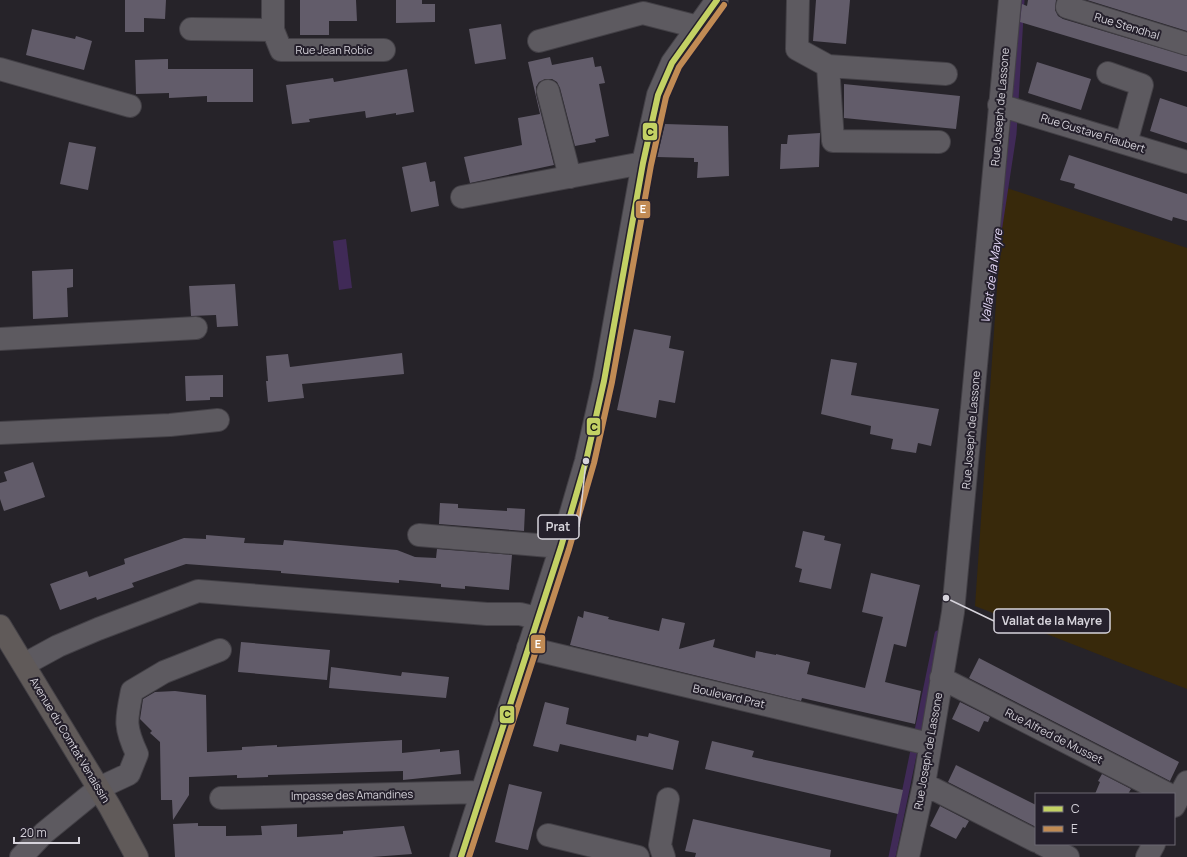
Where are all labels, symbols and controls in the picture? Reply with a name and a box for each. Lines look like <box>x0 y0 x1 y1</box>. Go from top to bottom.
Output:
street label: Rue Stendhal <box>1093 8 1162 43</box>
street label: Rue Jean Robic <box>296 42 372 57</box>
street label: Rue Joseph de Lassone <box>987 47 1012 167</box>
street label: Rue Gustave Flaubert <box>1039 109 1147 156</box>
line badge: C <box>642 122 658 141</box>
text: C <box>646 124 654 139</box>
line badge: E <box>635 200 651 219</box>
text: E <box>640 201 646 216</box>
water label: Vallat de la Mayre <box>976 227 1007 324</box>
street label: Rue Joseph de Lassone <box>958 370 983 490</box>
line badge: C <box>586 417 601 436</box>
text: C <box>590 419 598 434</box>
callout: Prat <box>538 515 579 539</box>
text: Prat <box>546 518 570 535</box>
callout: Vallat de la Mayre <box>994 609 1110 633</box>
text: Vallat de la Mayre <box>1002 612 1102 629</box>
line badge: E <box>530 634 546 654</box>
text: E <box>535 636 541 651</box>
street label: Avenue du Comtat Venaissin <box>27 674 114 805</box>
street label: Boulevard Prat <box>692 680 767 711</box>
street label: Rue Joseph de Lassone <box>910 691 945 811</box>
street label: Rue Alfred de Musset <box>1003 704 1106 767</box>
line badge: C <box>499 705 515 724</box>
text: C <box>503 706 511 721</box>
street label: Impasse des Amandines <box>291 786 413 803</box>
legend <box>1035 793 1175 845</box>
text: C <box>1071 800 1080 817</box>
scale bar <box>14 819 79 845</box>
text: E <box>1071 820 1078 837</box>
text: 20 m <box>20 824 47 841</box>

